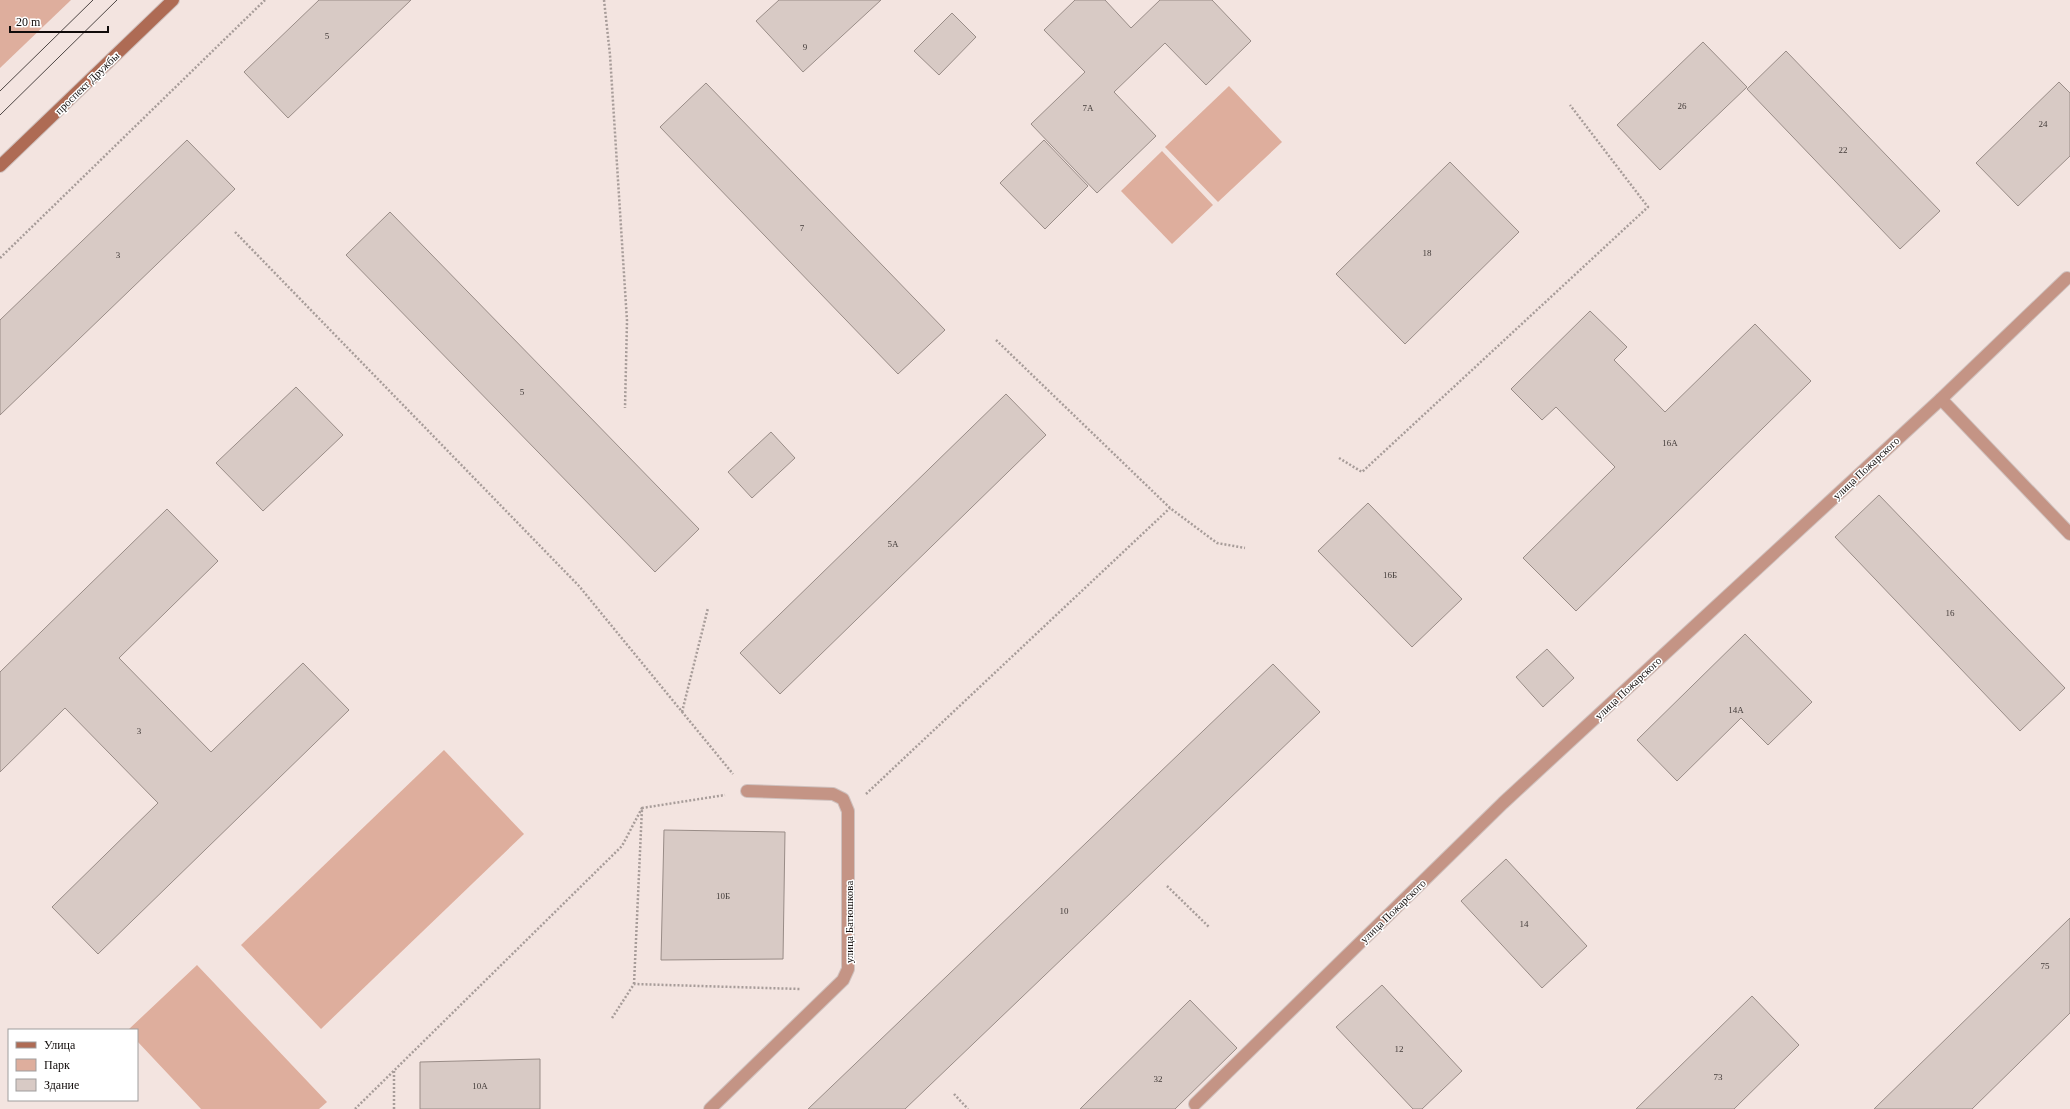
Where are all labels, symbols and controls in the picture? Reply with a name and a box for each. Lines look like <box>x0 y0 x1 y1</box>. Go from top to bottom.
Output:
scale bar <box>10 8 108 34</box>
text: 20 m <box>16 15 41 29</box>
house number: 5 <box>325 31 330 41</box>
house number: 9 <box>803 42 808 52</box>
street label: проспект Дружбы <box>53 49 122 117</box>
house number: 26 <box>1678 101 1687 111</box>
house number: 7А <box>1083 103 1094 113</box>
house number: 24 <box>2039 119 2048 129</box>
house number: 22 <box>1839 145 1848 155</box>
house number: 7 <box>800 223 805 233</box>
house number: 18 <box>1423 248 1432 258</box>
house number: 3 <box>116 250 121 260</box>
house number: 5 <box>520 387 525 397</box>
street label: улица Пожарского <box>1830 434 1902 502</box>
house number: 16А <box>1662 438 1678 448</box>
house number: 5А <box>888 539 899 549</box>
house number: 16Б <box>1383 570 1397 580</box>
house number: 16 <box>1946 608 1955 618</box>
street label: улица Пожарского <box>1592 654 1664 722</box>
house number: 14А <box>1728 705 1744 715</box>
house number: 3 <box>137 726 142 736</box>
street label: улица Пожарского <box>1358 876 1428 945</box>
street label: улица Батюшкова <box>843 881 855 963</box>
house number: 10Б <box>716 891 730 901</box>
house number: 10 <box>1060 906 1069 916</box>
house number: 14 <box>1520 919 1529 929</box>
house number: 75 <box>2041 961 2050 971</box>
legend <box>8 1029 138 1101</box>
text: Улица <box>44 1038 76 1052</box>
house number: 12 <box>1395 1044 1404 1054</box>
text: Парк <box>44 1058 70 1072</box>
house number: 73 <box>1714 1072 1723 1082</box>
house number: 32 <box>1154 1074 1163 1084</box>
text: Здание <box>44 1078 79 1092</box>
house number: 10А <box>472 1081 488 1091</box>

